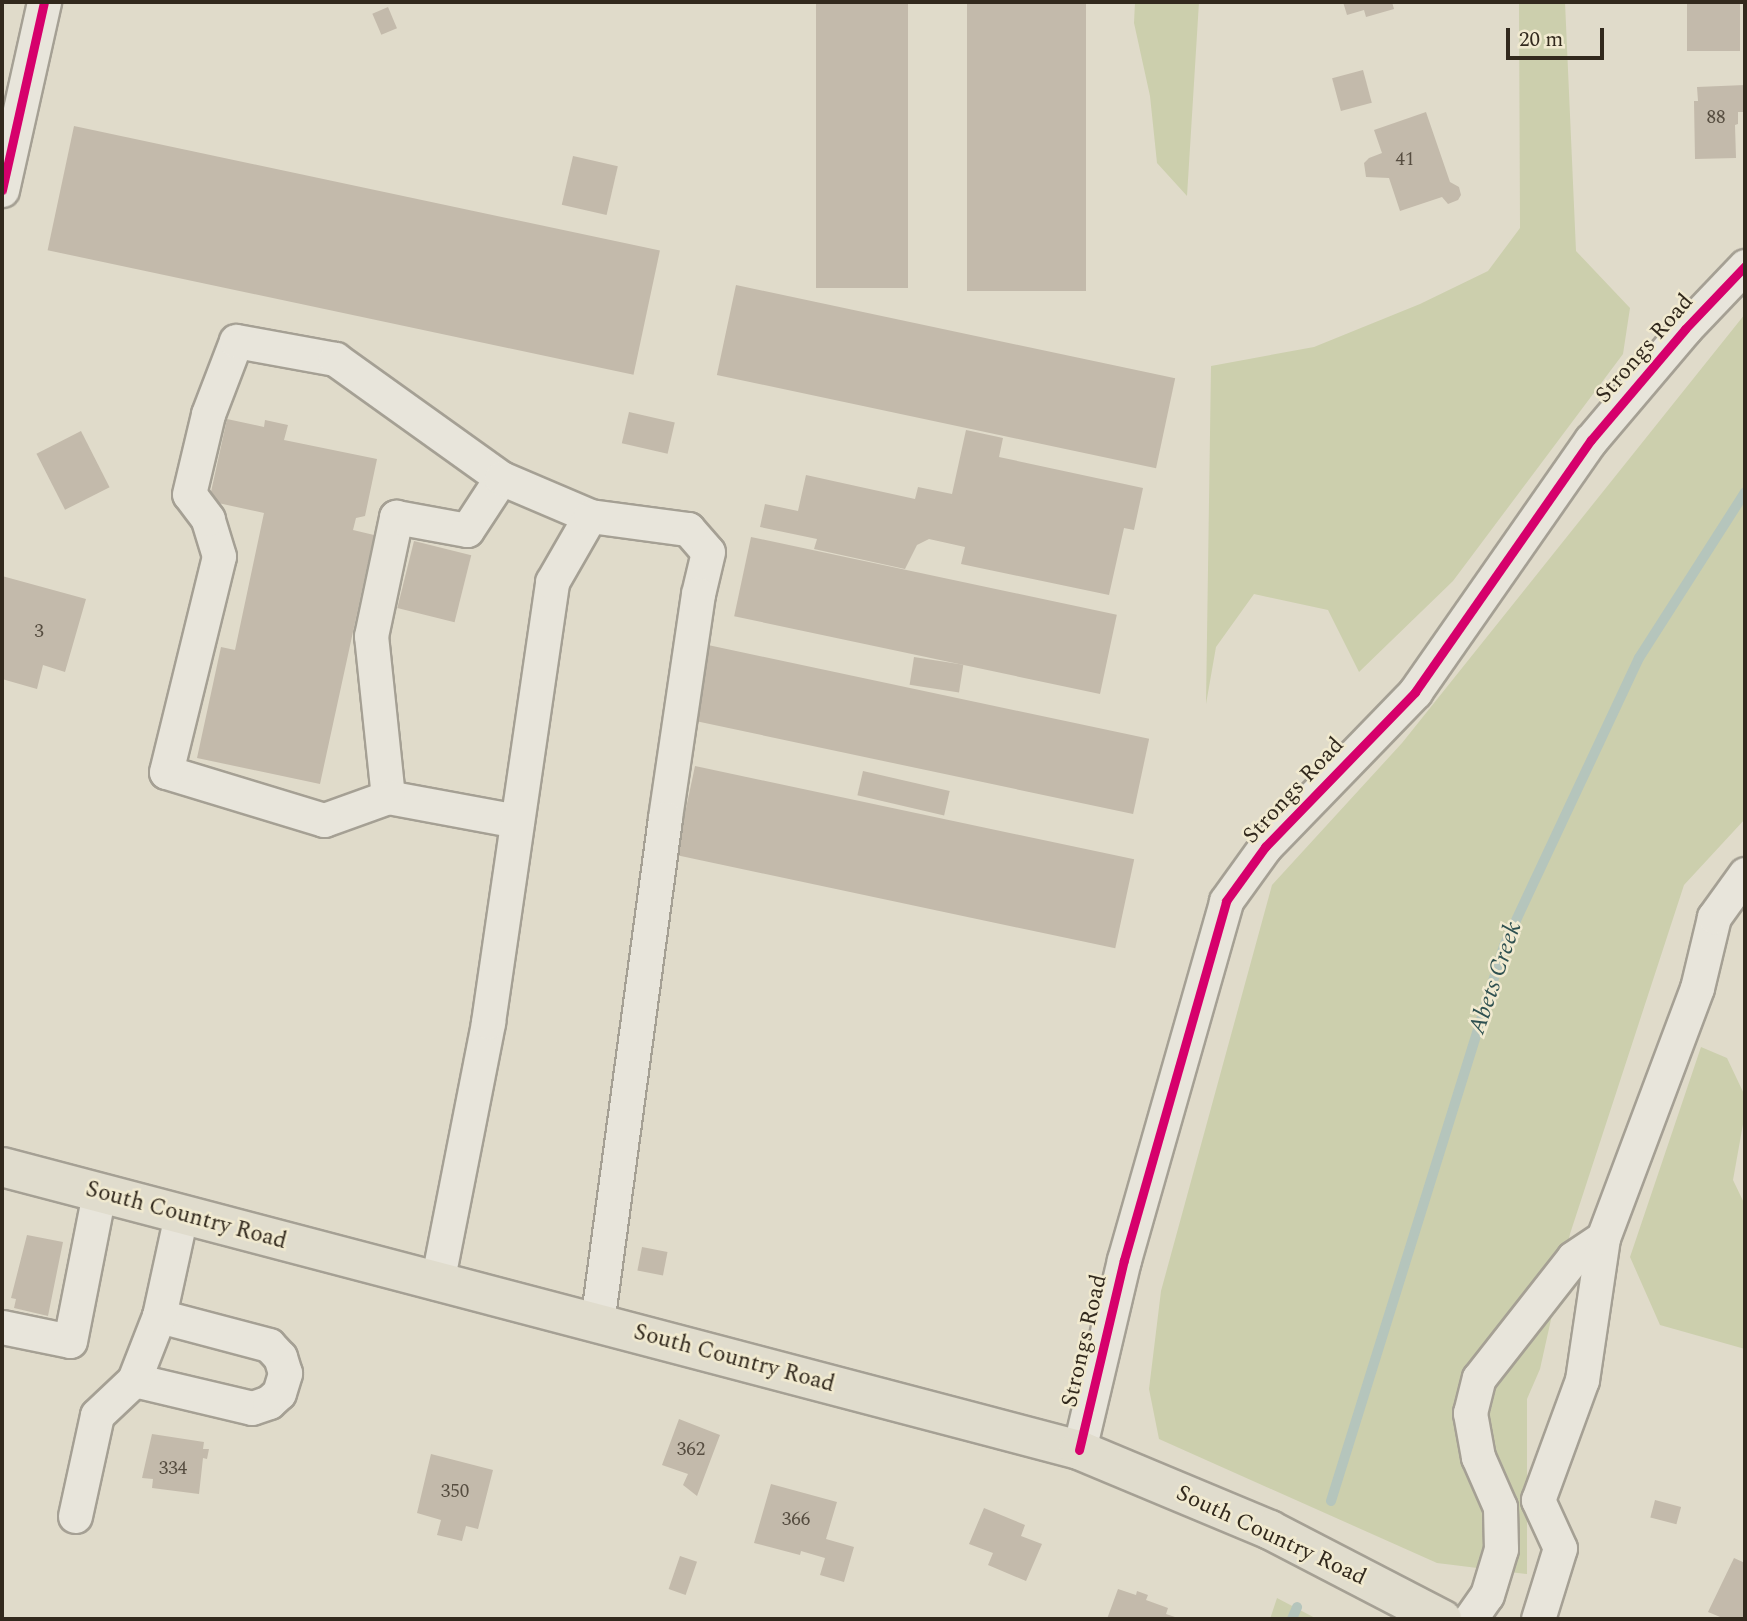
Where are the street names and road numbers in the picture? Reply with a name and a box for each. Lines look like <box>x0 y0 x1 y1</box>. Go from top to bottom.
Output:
street label: Strongs Road <box>1590 289 1700 409</box>
street label: Strongs Road <box>1238 732 1350 850</box>
street label: South Country Road <box>83 1176 289 1256</box>
street label: Strongs Road <box>1056 1272 1114 1410</box>
street label: South Country Road <box>631 1319 837 1399</box>
street label: South Country Road <box>1171 1480 1371 1592</box>

